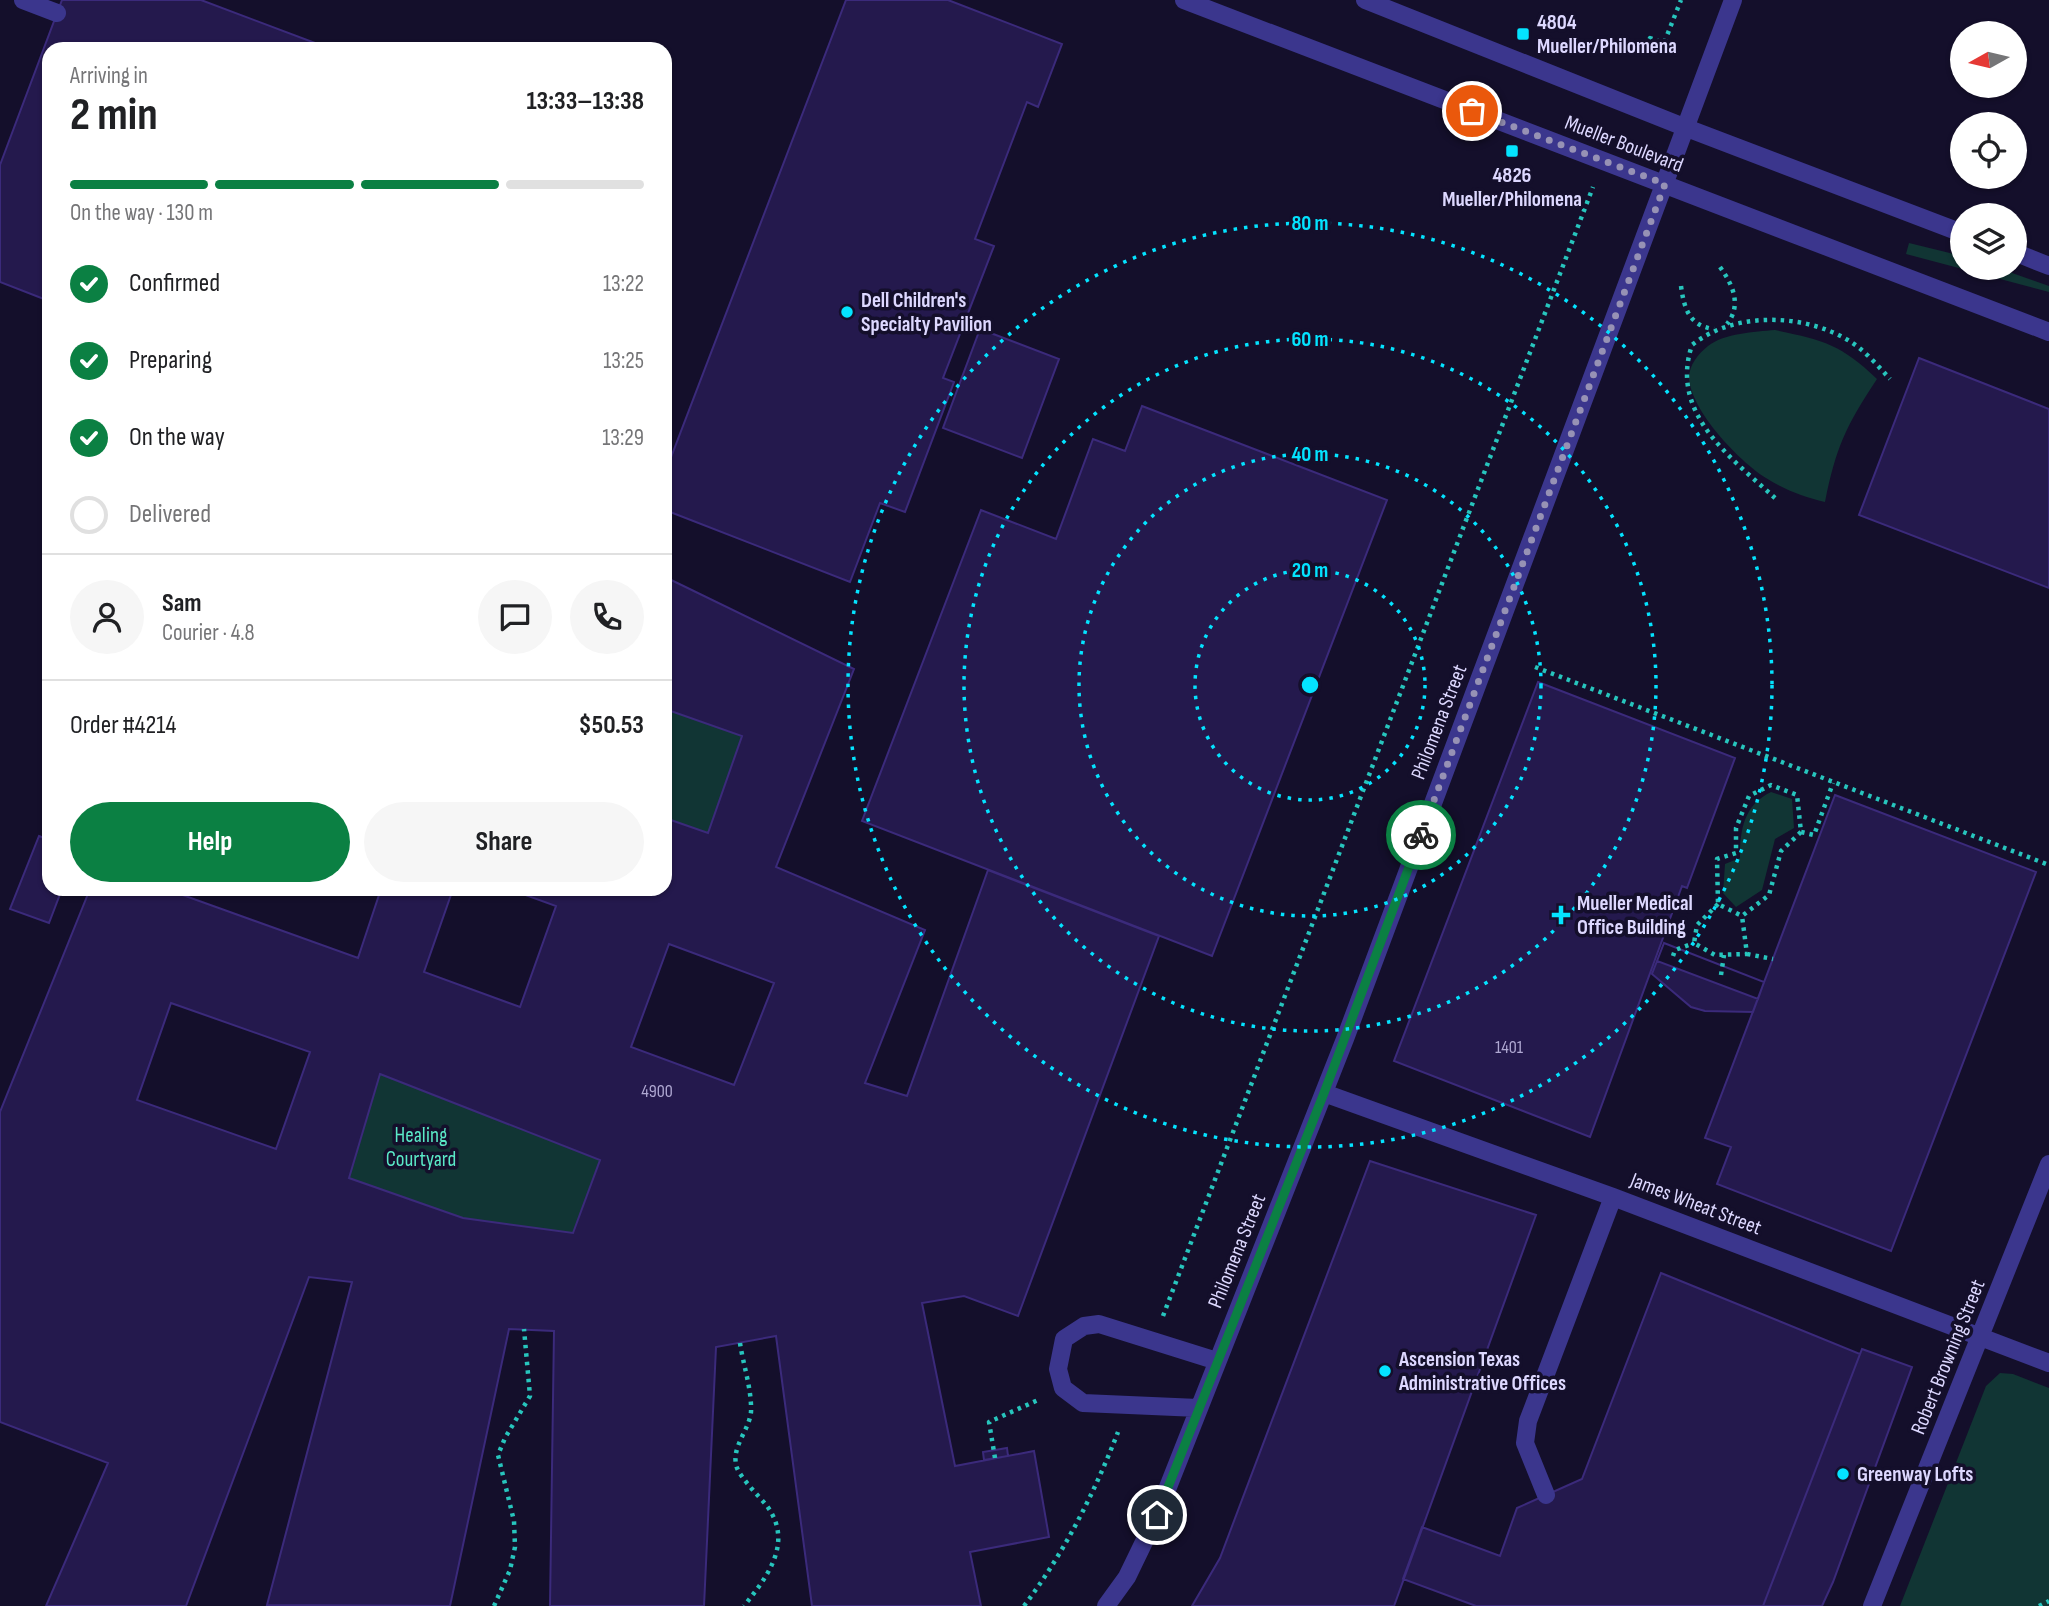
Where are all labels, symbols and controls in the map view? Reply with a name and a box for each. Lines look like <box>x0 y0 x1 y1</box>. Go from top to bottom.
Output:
place label: 4804 Mueller/Philomena <box>1537 10 1677 59</box>
north arrow <box>1950 21 2026 98</box>
map controls <box>1950 21 2027 280</box>
marker: 4804 Mueller/Philomena <box>1515 26 1531 42</box>
text: Arriving in <box>70 62 148 90</box>
pin <box>1442 81 1502 141</box>
text: 13:33–13:38 <box>526 86 644 117</box>
text: 2 min <box>70 88 158 143</box>
icon: bag <box>1453 92 1491 130</box>
street label: Mueller Boulevard <box>1561 110 1687 178</box>
button: locate <box>1950 112 2027 189</box>
marker: 4826 Mueller/Philomena <box>1504 143 1520 159</box>
place label: 4826 Mueller/Philomena <box>1442 163 1582 212</box>
text: On the way · 130 m <box>70 199 213 227</box>
button: layers <box>1950 203 2027 280</box>
text: 80 m <box>1291 211 1329 236</box>
icon: check <box>70 265 108 303</box>
text: Confirmed <box>129 268 220 299</box>
text: 13:22 <box>603 270 644 298</box>
place label: Dell Children's Specialty Pavilion <box>861 288 992 337</box>
marker: Dell Children's Specialty Pavilion <box>839 304 855 320</box>
text: 60 m <box>1291 327 1329 352</box>
icon: check <box>70 342 108 380</box>
text: Preparing <box>129 345 212 376</box>
text: 13:25 <box>603 347 644 375</box>
icon: check <box>70 419 108 457</box>
text: On the way <box>129 422 225 453</box>
text: 13:29 <box>602 424 644 452</box>
text: 40 m <box>1292 442 1328 467</box>
text: Delivered <box>129 499 211 530</box>
text: 20 m <box>1292 558 1328 583</box>
button: person <box>70 580 144 654</box>
button: chat <box>478 580 552 654</box>
button: phone <box>570 580 644 654</box>
text: Sam <box>162 588 202 619</box>
text: Courier · 4.8 <box>162 619 255 647</box>
street label: Philomena Street <box>1406 661 1472 783</box>
centre of rings <box>1298 673 1322 697</box>
text: Order #4214 <box>70 710 176 741</box>
text: $50.53 <box>579 710 644 741</box>
courier <box>1386 800 1456 870</box>
button: Help <box>70 802 350 882</box>
button: Share <box>364 802 644 882</box>
icon: bike <box>1402 816 1440 854</box>
place label: Mueller Medical Office Building <box>1577 891 1693 940</box>
marker: Mueller Medical Office Building <box>1551 905 1571 925</box>
house number: 1401 <box>1495 1037 1524 1058</box>
house number: 4900 <box>641 1081 673 1102</box>
park label: Healing Courtyard <box>386 1123 456 1172</box>
street label: James Wheat Street <box>1626 1167 1765 1240</box>
street label: Philomena Street <box>1203 1190 1271 1312</box>
street label: Robert Browning Street <box>1906 1276 1990 1438</box>
place label: Ascension Texas Administrative Offices <box>1398 1347 1566 1396</box>
marker: Ascension Texas Administrative Offices <box>1377 1363 1393 1379</box>
place label: Greenway Lofts <box>1857 1462 1973 1487</box>
marker: Greenway Lofts <box>1835 1466 1851 1482</box>
pin <box>1127 1485 1187 1545</box>
icon: home <box>1138 1496 1176 1534</box>

